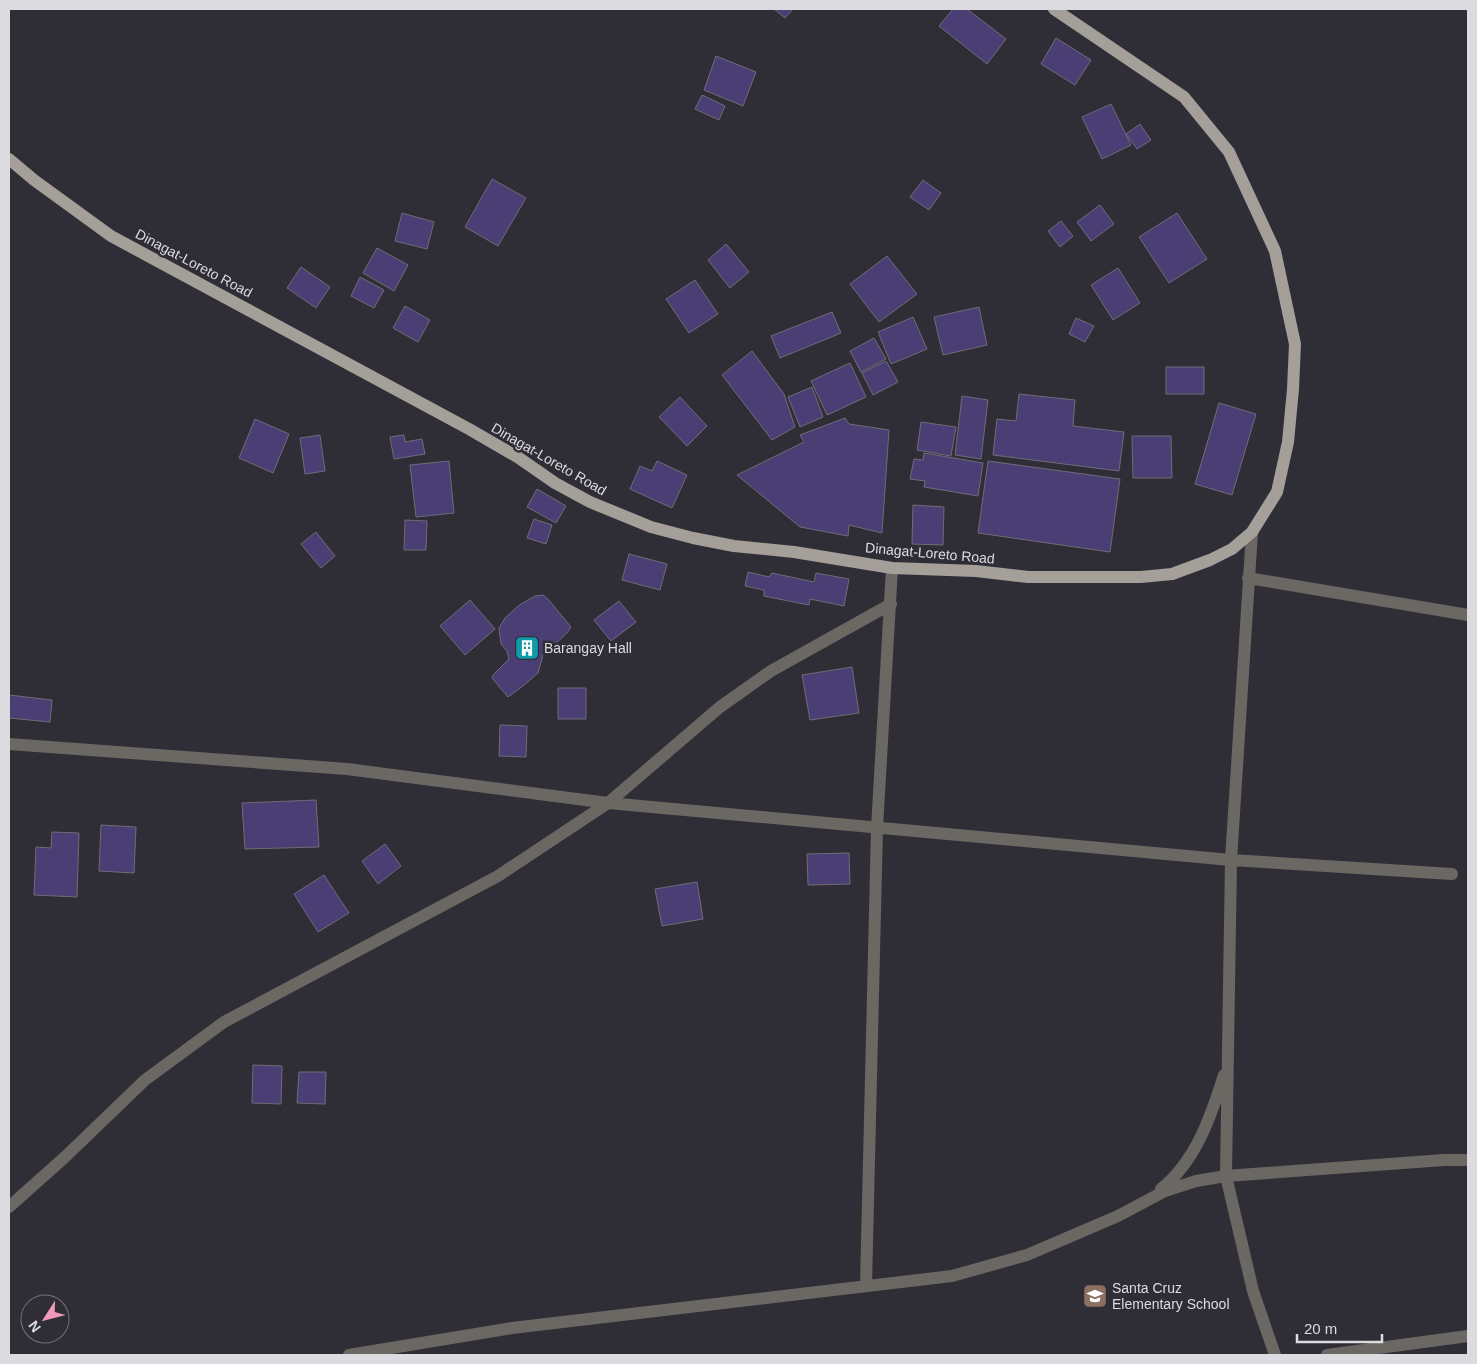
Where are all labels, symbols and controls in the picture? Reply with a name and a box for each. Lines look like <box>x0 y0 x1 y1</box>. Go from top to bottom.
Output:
street label: Dinagat-Loreto Road <box>133 225 255 301</box>
street label: Dinagat-Loreto Road <box>489 420 609 498</box>
street label: Dinagat-Loreto Road <box>865 539 995 567</box>
building icon: Barangay Hall <box>514 635 540 661</box>
place label: Barangay Hall <box>544 640 632 656</box>
place label: Santa Cruz Elementary School <box>1112 1280 1230 1312</box>
school or university icon: Santa Cruz Elementary School <box>1082 1283 1108 1309</box>
north arrow <box>20 1294 70 1344</box>
scale bar <box>1297 1312 1382 1344</box>
text: N <box>25 1318 44 1335</box>
text: 20 m <box>1304 1320 1337 1337</box>

